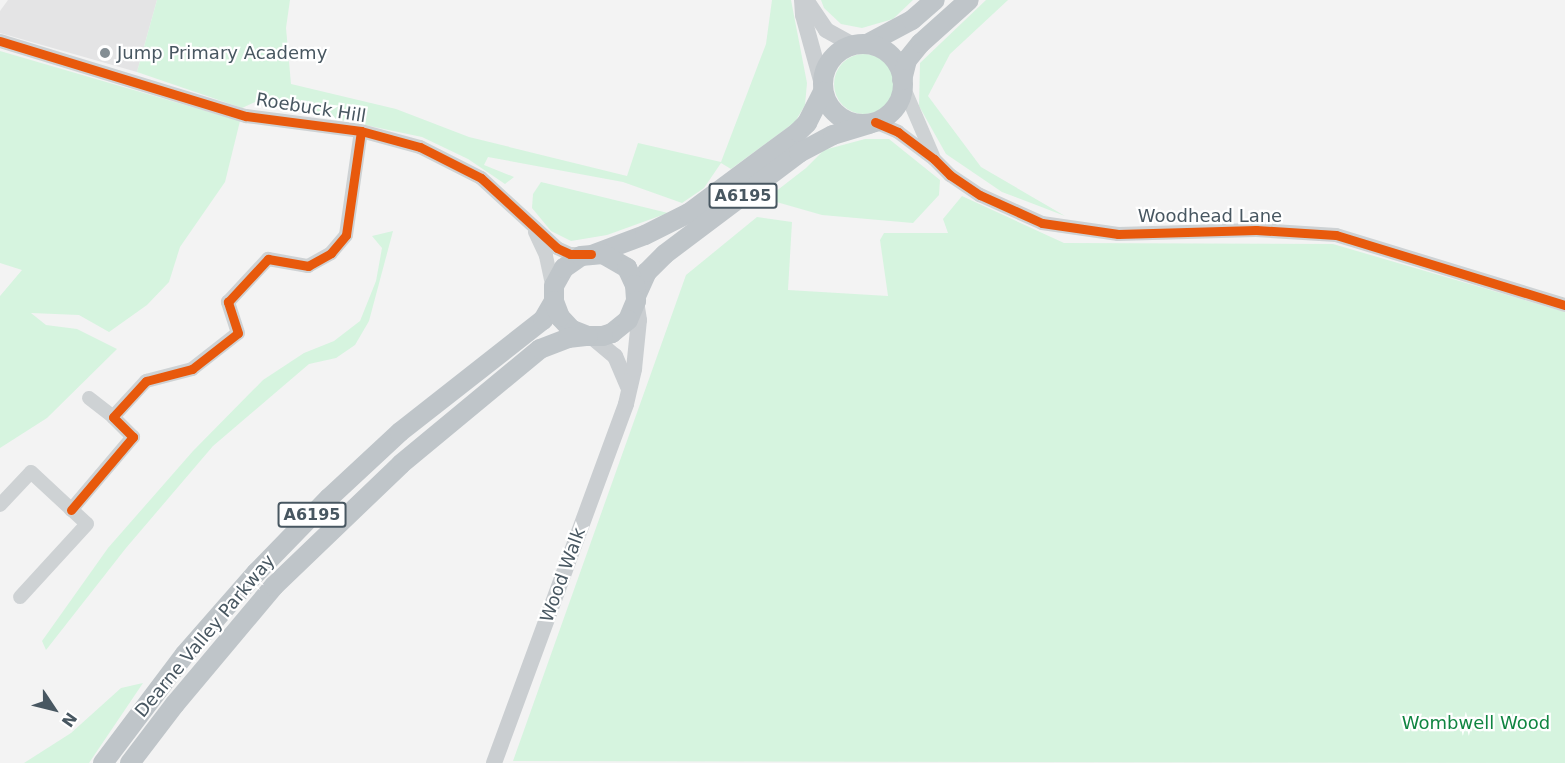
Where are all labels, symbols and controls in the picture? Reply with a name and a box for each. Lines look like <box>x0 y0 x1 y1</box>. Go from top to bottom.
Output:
place label: Jump Primary Academy <box>117 42 327 64</box>
marker: Jump Primary Academy <box>98 46 112 60</box>
street label: Roebuck Hill <box>254 89 368 127</box>
road number: A6195 <box>708 183 777 209</box>
street label: Woodhead Lane <box>1138 205 1282 227</box>
road number: A6195 <box>278 502 346 528</box>
street label: Wood Walk <box>536 525 590 625</box>
street label: Dearne Valley Parkway <box>131 550 279 722</box>
north arrow <box>24 679 84 739</box>
text: N <box>58 709 81 731</box>
park label: Wombwell Wood <box>1402 712 1550 734</box>

